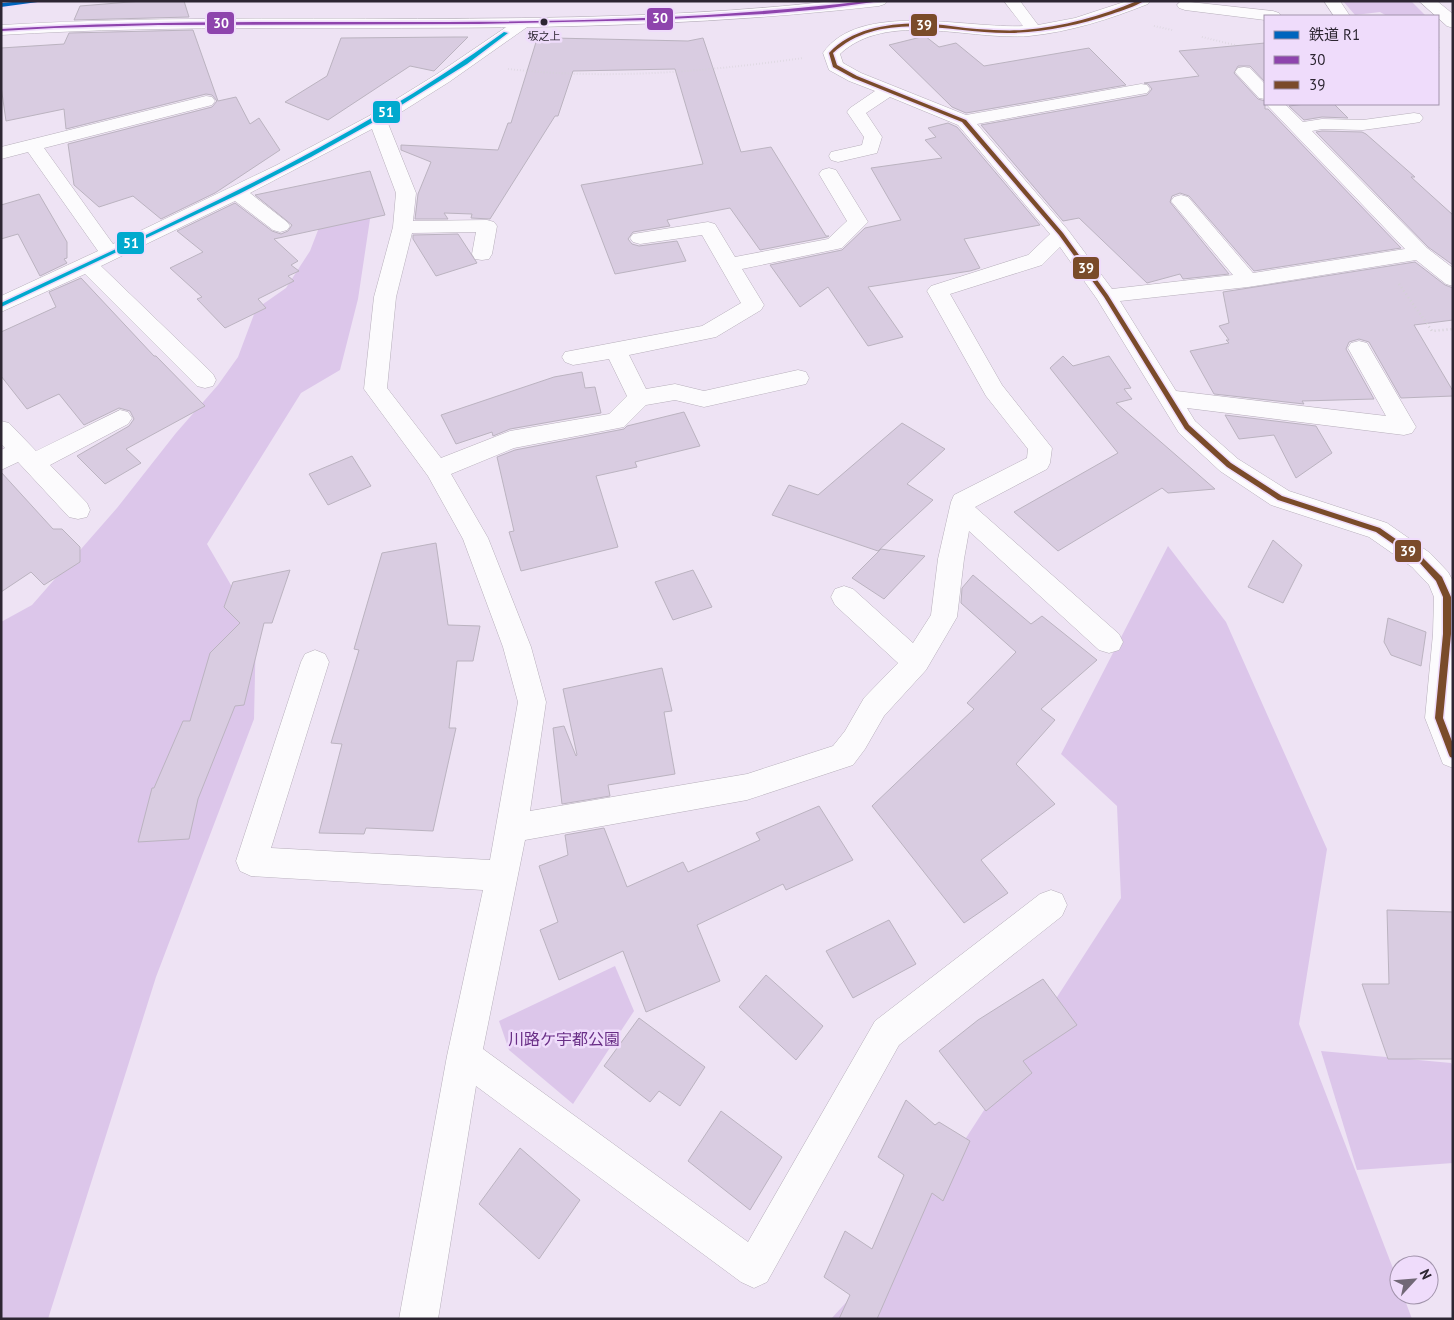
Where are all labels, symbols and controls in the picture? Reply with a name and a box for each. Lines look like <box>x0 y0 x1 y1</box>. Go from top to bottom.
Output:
line badge: 30 <box>646 7 674 31</box>
text: 30 <box>652 9 668 27</box>
line badge: 30 <box>206 11 235 35</box>
line badge: 39 <box>910 13 938 37</box>
text: 30 <box>213 14 229 32</box>
legend <box>1264 15 1439 105</box>
text: 39 <box>916 16 932 34</box>
marker: 坂之上 <box>539 17 549 27</box>
text: 鉄道 R1 <box>1309 25 1360 44</box>
place label: 坂之上 <box>528 29 561 43</box>
text: 30 <box>1309 50 1325 69</box>
text: 39 <box>1309 75 1325 94</box>
line badge: 51 <box>372 100 401 124</box>
text: 51 <box>378 103 394 121</box>
line badge: 51 <box>116 231 145 255</box>
text: 51 <box>123 234 139 252</box>
line badge: 39 <box>1072 256 1100 280</box>
text: 39 <box>1078 259 1094 277</box>
line badge: 39 <box>1394 539 1422 563</box>
text: 39 <box>1400 542 1416 560</box>
park label: 川路ケ宇都公園 <box>508 1029 620 1049</box>
north arrow <box>1389 1255 1439 1305</box>
text: N <box>1416 1266 1436 1282</box>

